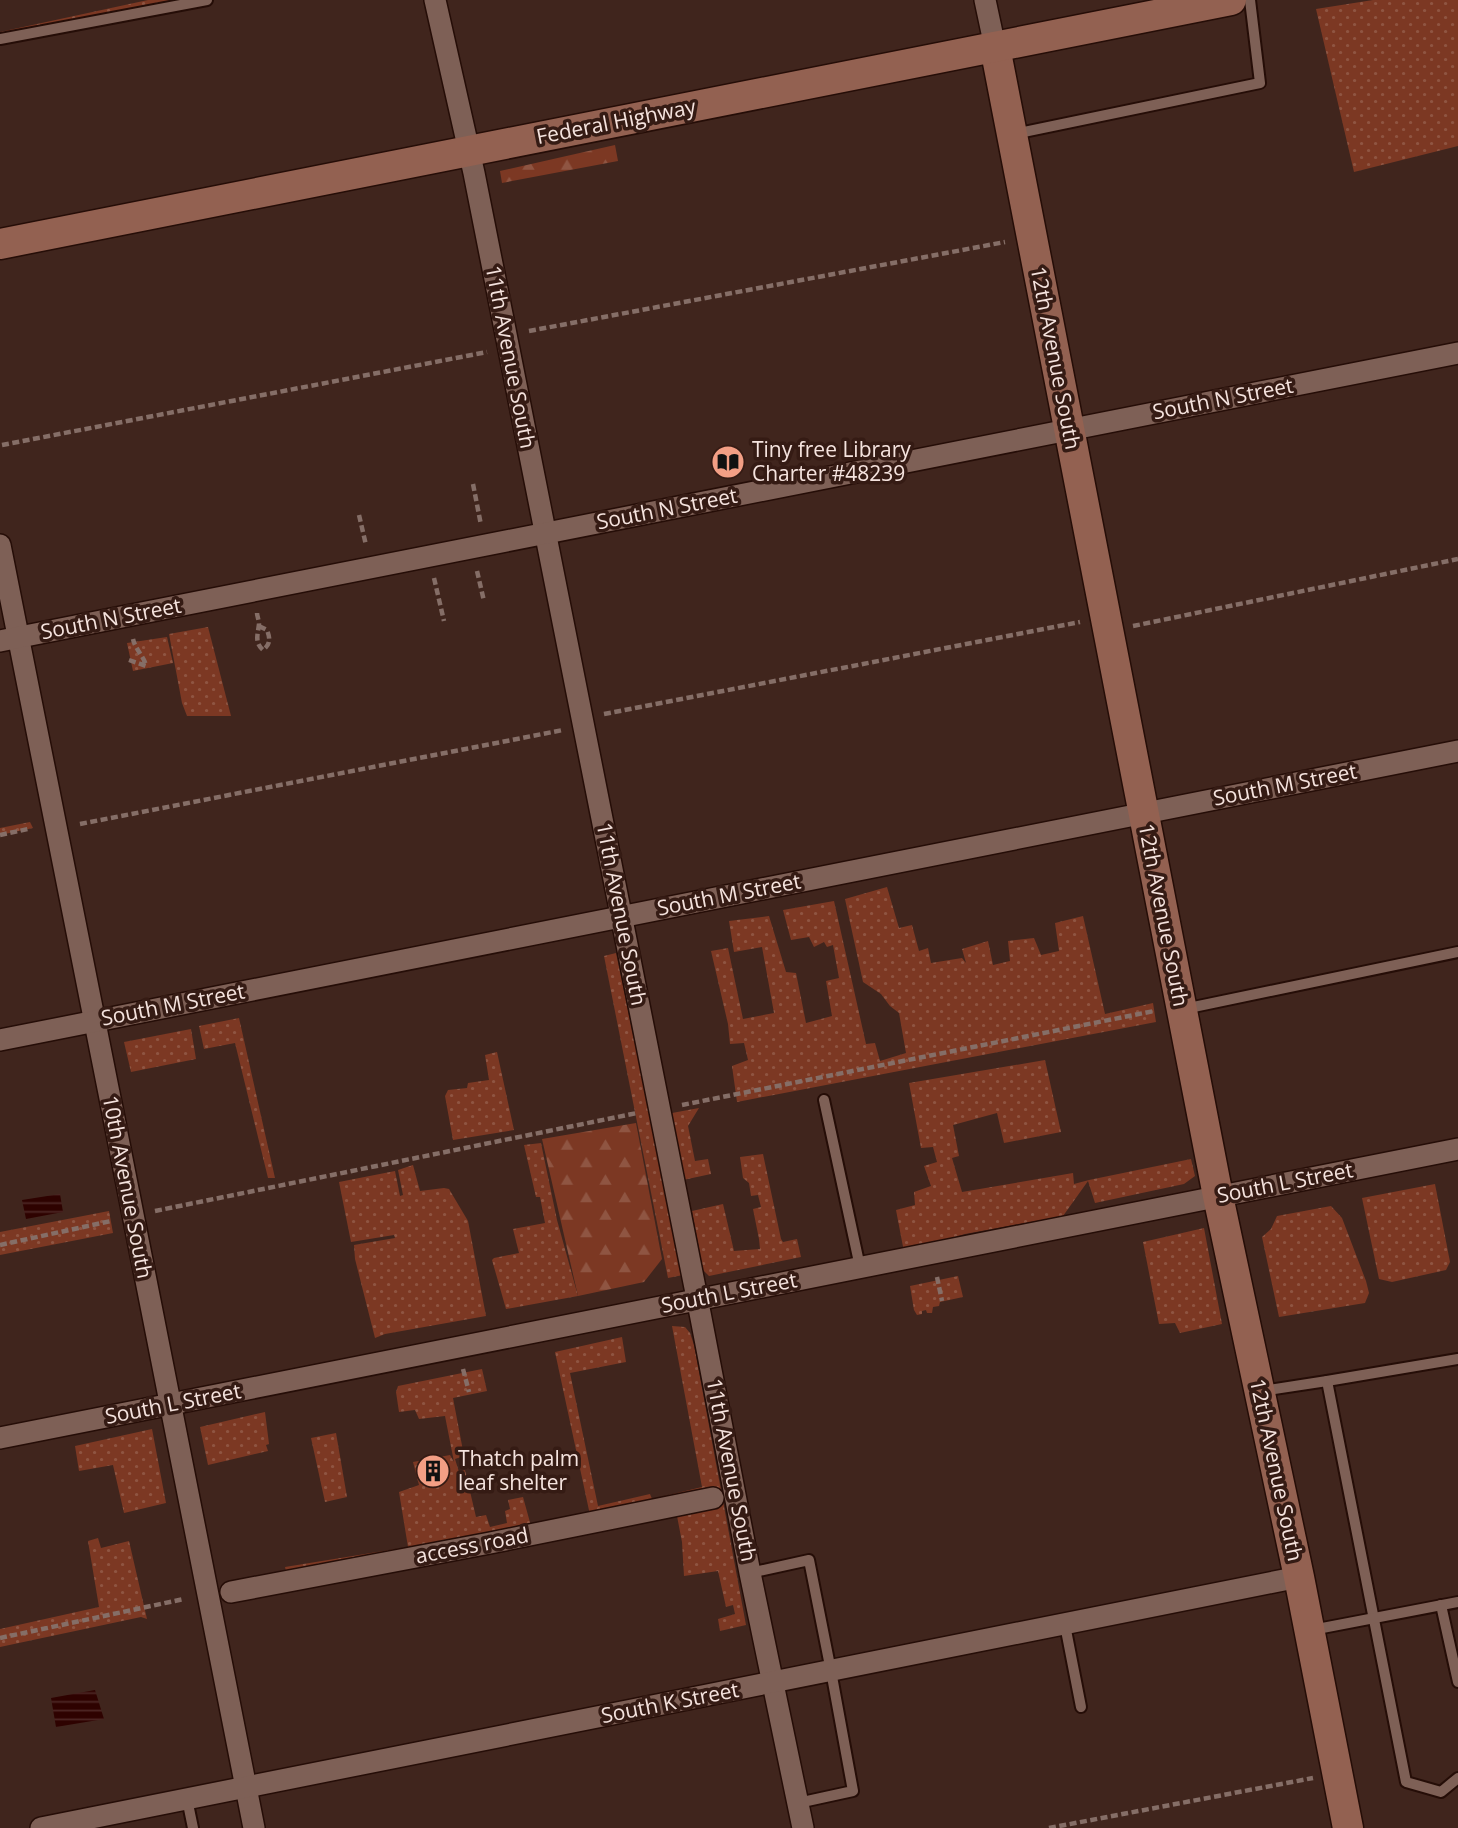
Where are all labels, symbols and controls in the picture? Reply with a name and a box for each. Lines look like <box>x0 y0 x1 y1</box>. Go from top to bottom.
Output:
street label: Federal Highway <box>534 92 698 150</box>
street label: 11th Avenue South <box>480 263 542 451</box>
street label: 12th Avenue South <box>1025 264 1087 452</box>
street label: South N Street <box>1150 371 1296 425</box>
place label: Tiny free Library Charter #48239 <box>752 435 911 487</box>
library icon: Tiny free Library Charter #48239 <box>709 443 747 481</box>
street label: South N Street <box>594 481 740 535</box>
street label: South N Street <box>38 591 184 645</box>
street label: South M Street <box>1211 756 1359 812</box>
street label: 11th Avenue South <box>591 820 653 1008</box>
street label: 12th Avenue South <box>1133 821 1195 1009</box>
street label: South M Street <box>655 866 803 922</box>
street label: South M Street <box>99 976 247 1032</box>
street label: 10th Avenue South <box>97 1093 159 1281</box>
street label: South L Street <box>1214 1155 1355 1209</box>
street label: South L Street <box>658 1265 799 1319</box>
street label: South L Street <box>102 1376 243 1430</box>
street label: 11th Avenue South <box>701 1376 763 1564</box>
street label: 12th Avenue South <box>1244 1376 1310 1564</box>
place label: Thatch palm leaf shelter <box>458 1444 579 1496</box>
building icon: Thatch palm leaf shelter <box>414 1452 452 1490</box>
street label: access road <box>413 1520 531 1570</box>
street label: South K Street <box>599 1675 741 1729</box>

